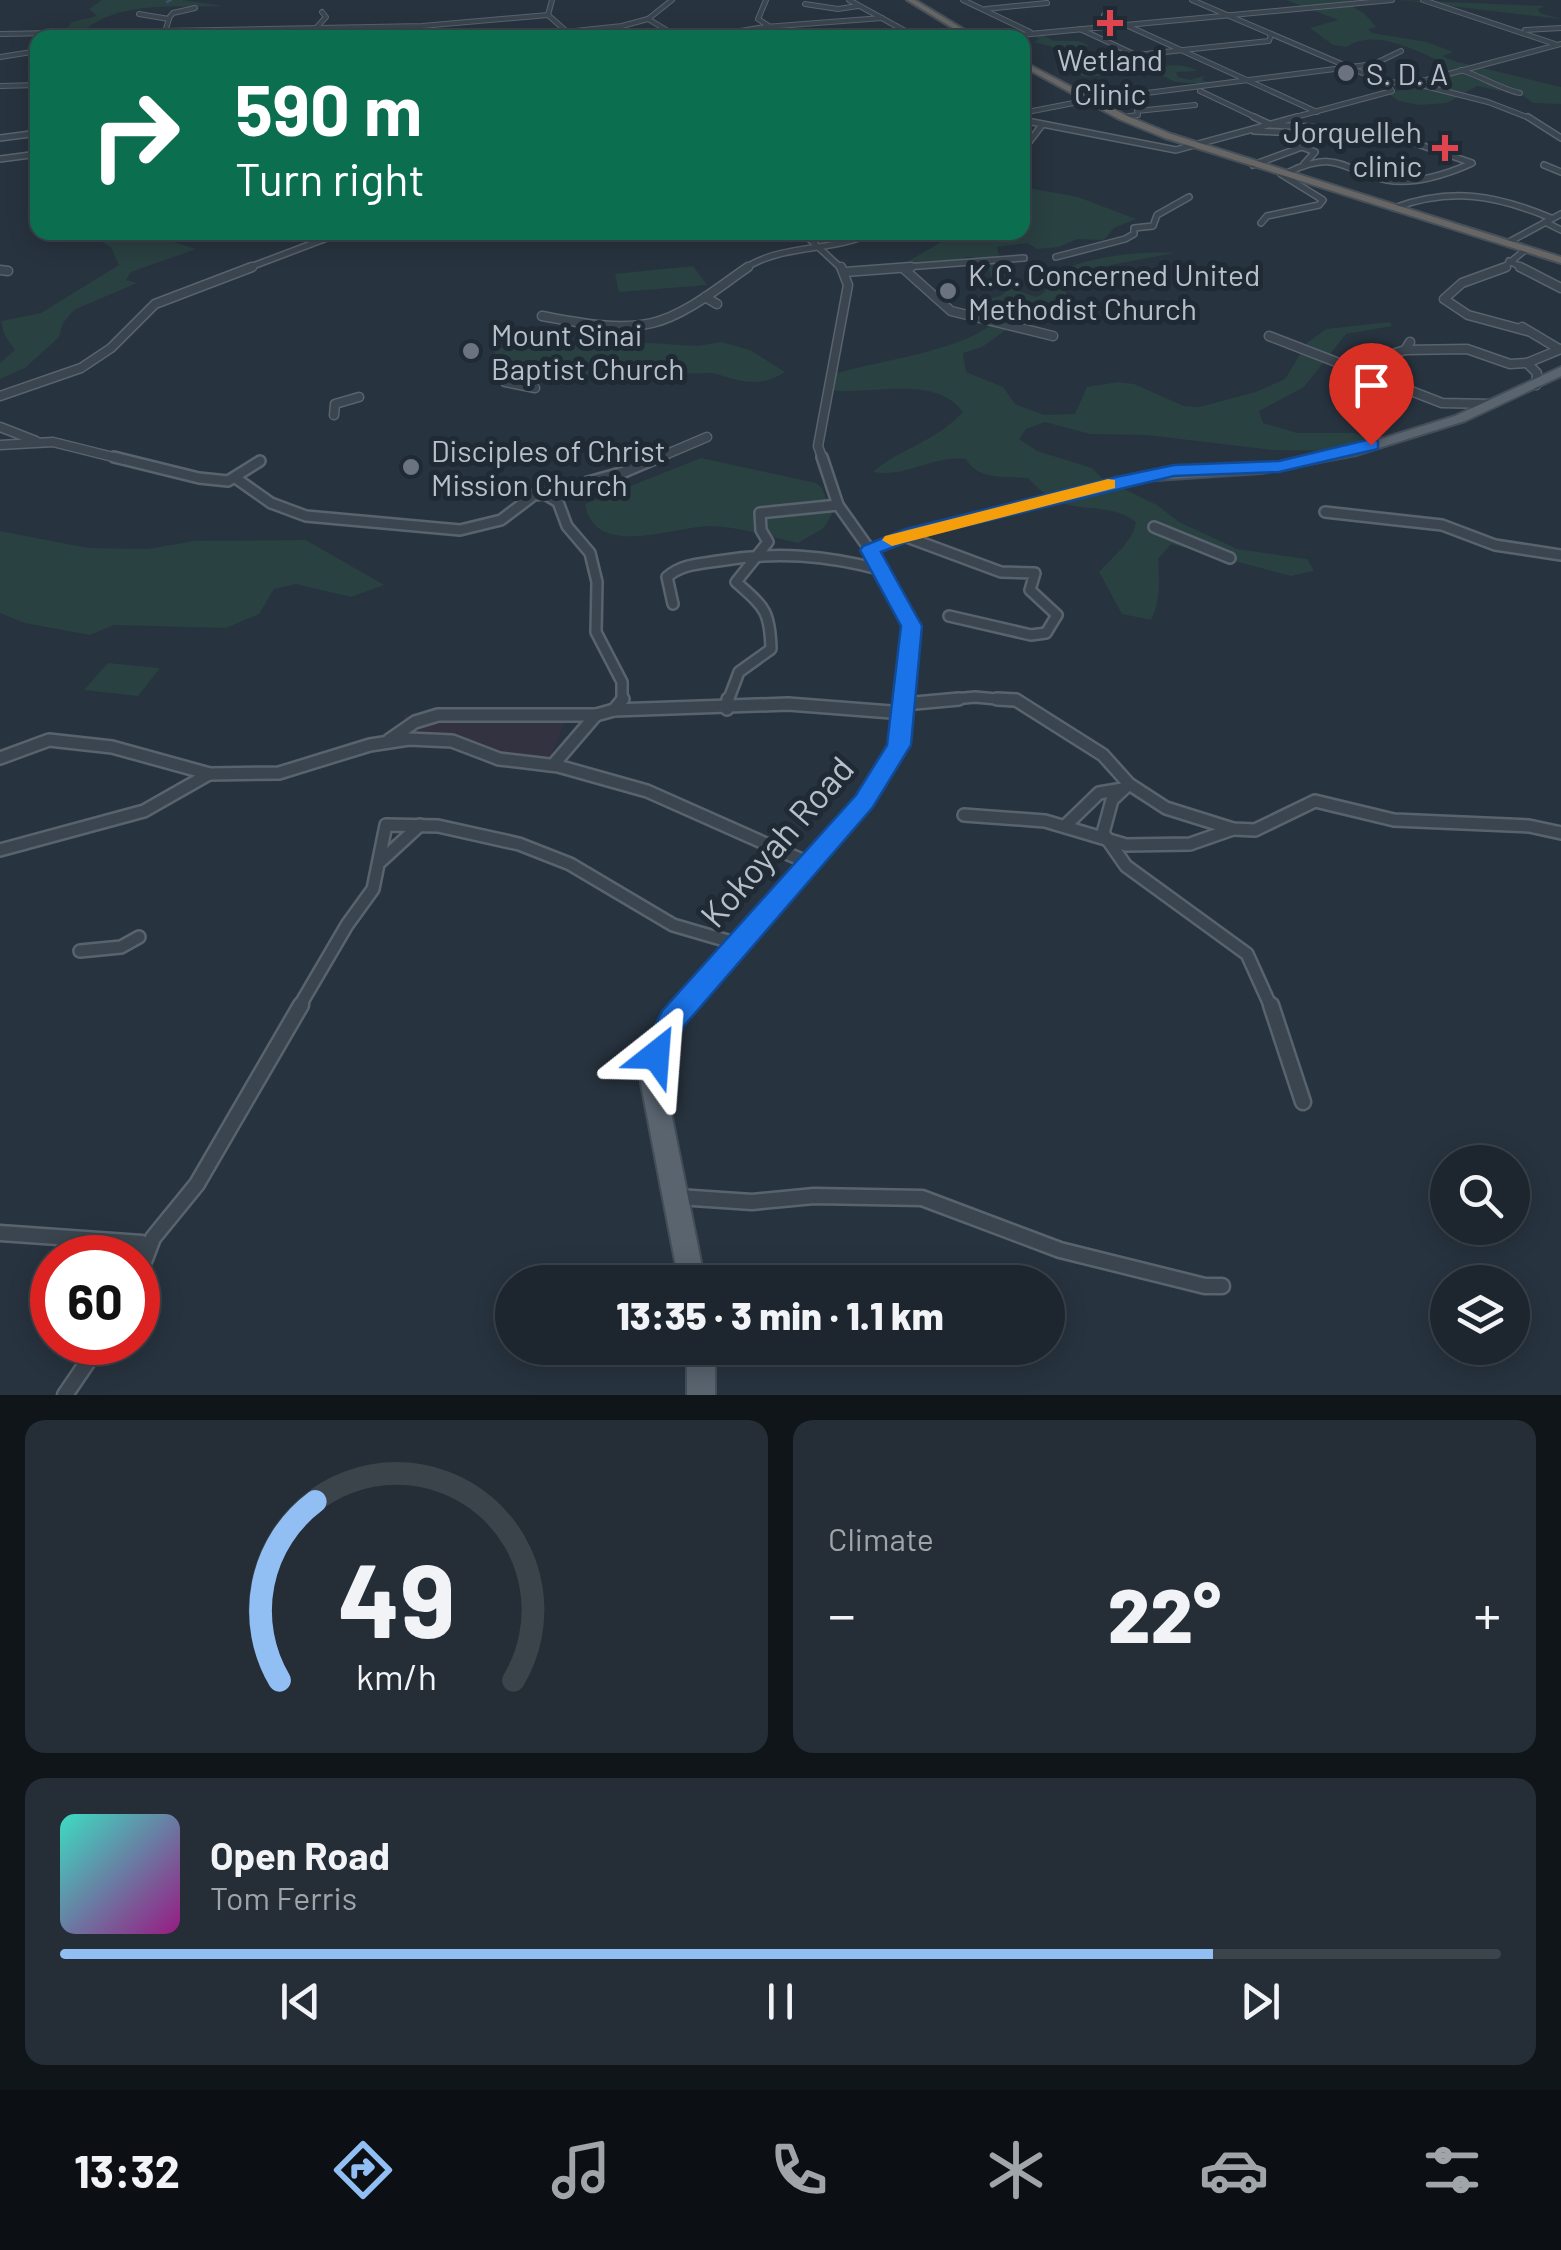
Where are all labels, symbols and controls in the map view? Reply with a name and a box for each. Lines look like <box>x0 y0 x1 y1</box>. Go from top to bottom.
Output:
marker: Wetland Clinic <box>1097 10 1123 36</box>
place label: Wetland Clinic <box>1057 41 1163 111</box>
place label: S. D. A <box>1366 55 1448 91</box>
marker: S. D. A <box>1335 62 1357 84</box>
text: 590 m <box>235 66 422 150</box>
icon: right <box>70 70 200 200</box>
place label: Jorquelleh clinic <box>1283 113 1422 183</box>
marker: Jorquelleh clinic <box>1432 135 1458 161</box>
text: Turn right <box>235 151 425 205</box>
place label: K.C. Concerned United Methodist Church <box>968 256 1260 326</box>
marker: K.C. Concerned United Methodist Church <box>937 280 959 302</box>
place label: Mount Sinai Baptist Church <box>491 316 684 386</box>
marker: Mount Sinai Baptist Church <box>460 340 482 362</box>
pin <box>1329 343 1414 446</box>
icon: arrive <box>1344 358 1399 413</box>
place label: Disciples of Christ Mission Church <box>431 432 666 502</box>
marker: Disciples of Christ Mission Church <box>400 456 422 478</box>
street label: Kokoyah Road <box>691 747 861 935</box>
position arrow <box>604 1003 708 1107</box>
map controls <box>1430 1145 1530 1365</box>
button: search <box>1430 1145 1530 1245</box>
speed limit sign: 60 <box>30 1235 160 1365</box>
button: layers <box>1430 1265 1530 1365</box>
text: 13:35 · 3 min · 1.1 km <box>616 1292 944 1338</box>
text: Climate <box>828 1519 934 1557</box>
text: 49 <box>337 1534 456 1659</box>
text: 22° <box>1108 1568 1221 1658</box>
text: − <box>828 1580 856 1646</box>
text: + <box>1473 1580 1501 1646</box>
text: km/h <box>356 1654 437 1697</box>
text: Open Road <box>210 1832 390 1878</box>
text: Tom Ferris <box>210 1878 357 1916</box>
icon: previous <box>273 1974 328 2029</box>
icon: pause <box>753 1974 808 2029</box>
icon: next <box>1233 1974 1288 2029</box>
icon: directions <box>328 2135 398 2205</box>
icon: music <box>546 2135 616 2205</box>
icon: phone <box>764 2135 834 2205</box>
icon: climate <box>981 2135 1051 2205</box>
icon: car <box>1199 2135 1269 2205</box>
icon: filters <box>1417 2135 1487 2205</box>
text: 13:32 <box>74 2143 180 2197</box>

